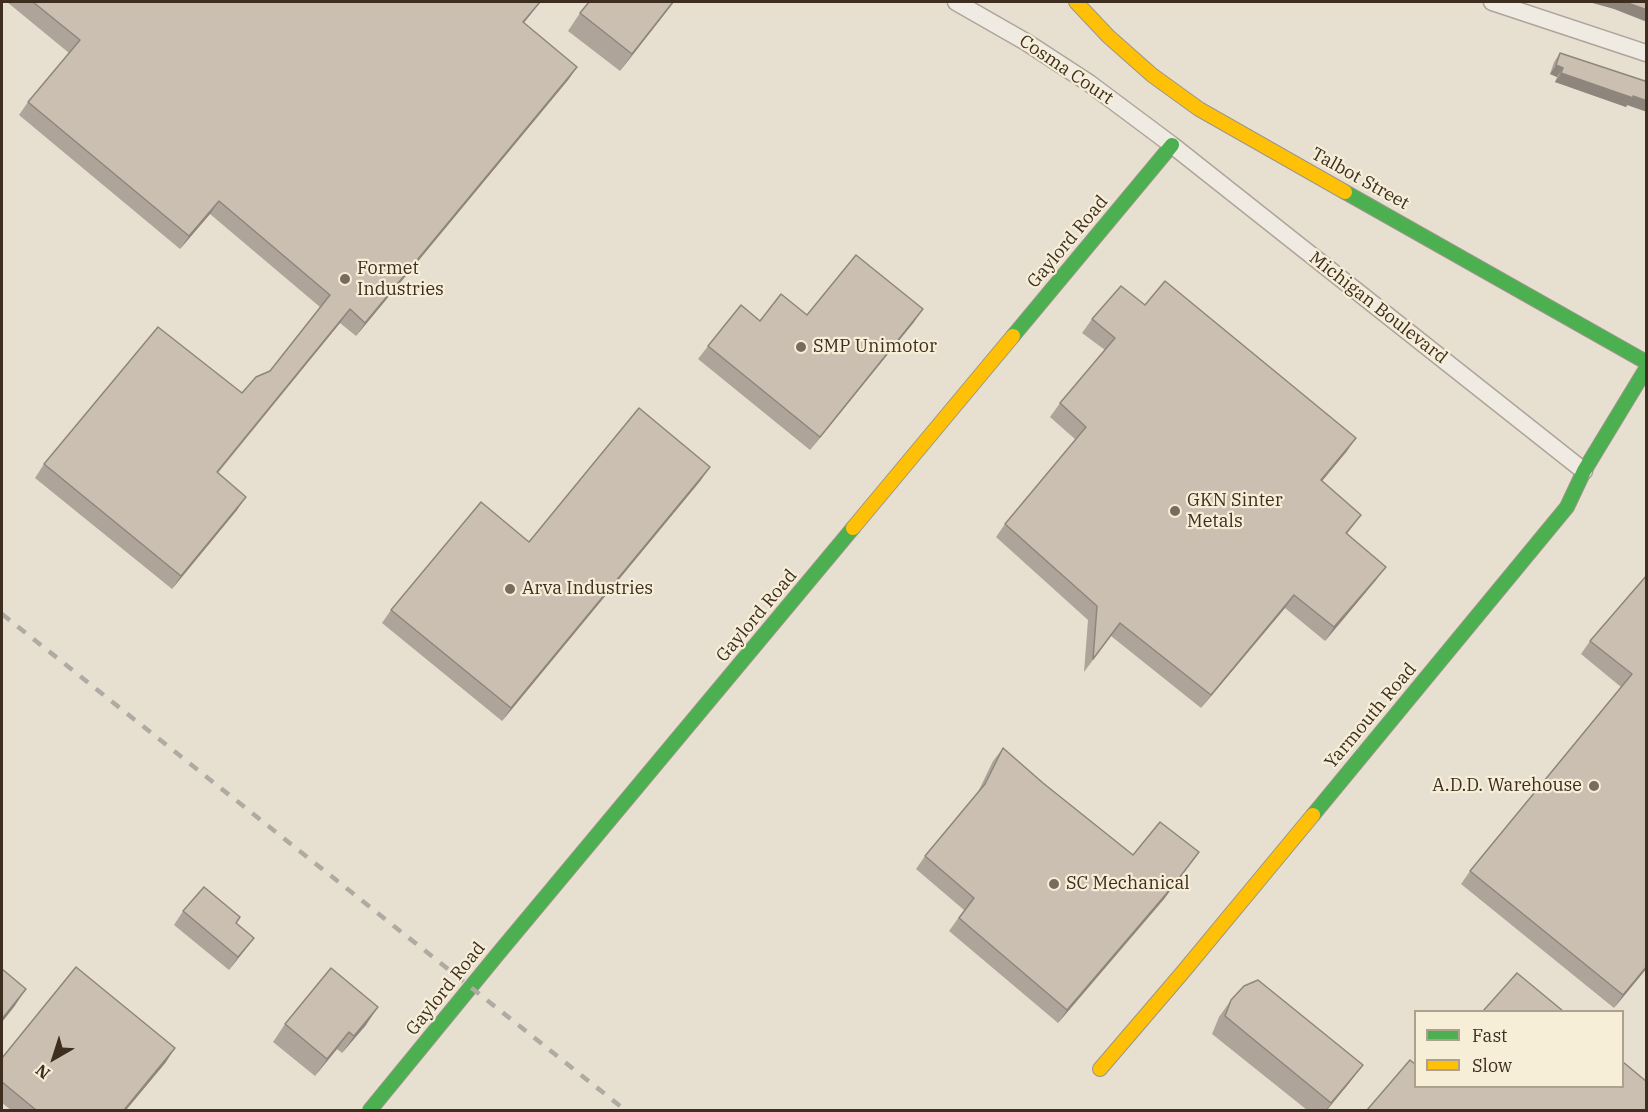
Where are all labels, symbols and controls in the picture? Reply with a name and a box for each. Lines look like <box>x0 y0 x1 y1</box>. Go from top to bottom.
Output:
street label: Cosma Court <box>1015 31 1117 109</box>
street label: Talbot Street <box>1307 143 1413 215</box>
street label: Gaylord Road <box>1023 191 1113 293</box>
street label: Michigan Boulevard <box>1305 247 1451 369</box>
place label: Formet Industries <box>357 258 444 300</box>
marker: Formet Industries <box>338 272 352 286</box>
place label: SMP Unimotor <box>813 336 937 358</box>
marker: SMP Unimotor <box>794 340 808 354</box>
place label: GKN Sinter Metals <box>1187 490 1283 532</box>
marker: GKN Sinter Metals <box>1168 504 1182 518</box>
street label: Gaylord Road <box>712 565 802 667</box>
place label: Arva Industries <box>522 578 653 600</box>
marker: Arva Industries <box>503 582 517 596</box>
street label: Yarmouth Road <box>1321 659 1421 773</box>
place label: A.D.D. Warehouse <box>1432 775 1582 797</box>
marker: A.D.D. Warehouse <box>1587 779 1601 793</box>
place label: SC Mechanical <box>1066 873 1190 895</box>
marker: SC Mechanical <box>1047 877 1061 891</box>
street label: Gaylord Road <box>402 938 490 1040</box>
legend <box>1414 1010 1624 1088</box>
text: Fast <box>1472 1024 1507 1047</box>
north arrow <box>24 1028 84 1088</box>
text: Slow <box>1472 1054 1512 1077</box>
text: N <box>31 1060 54 1084</box>

